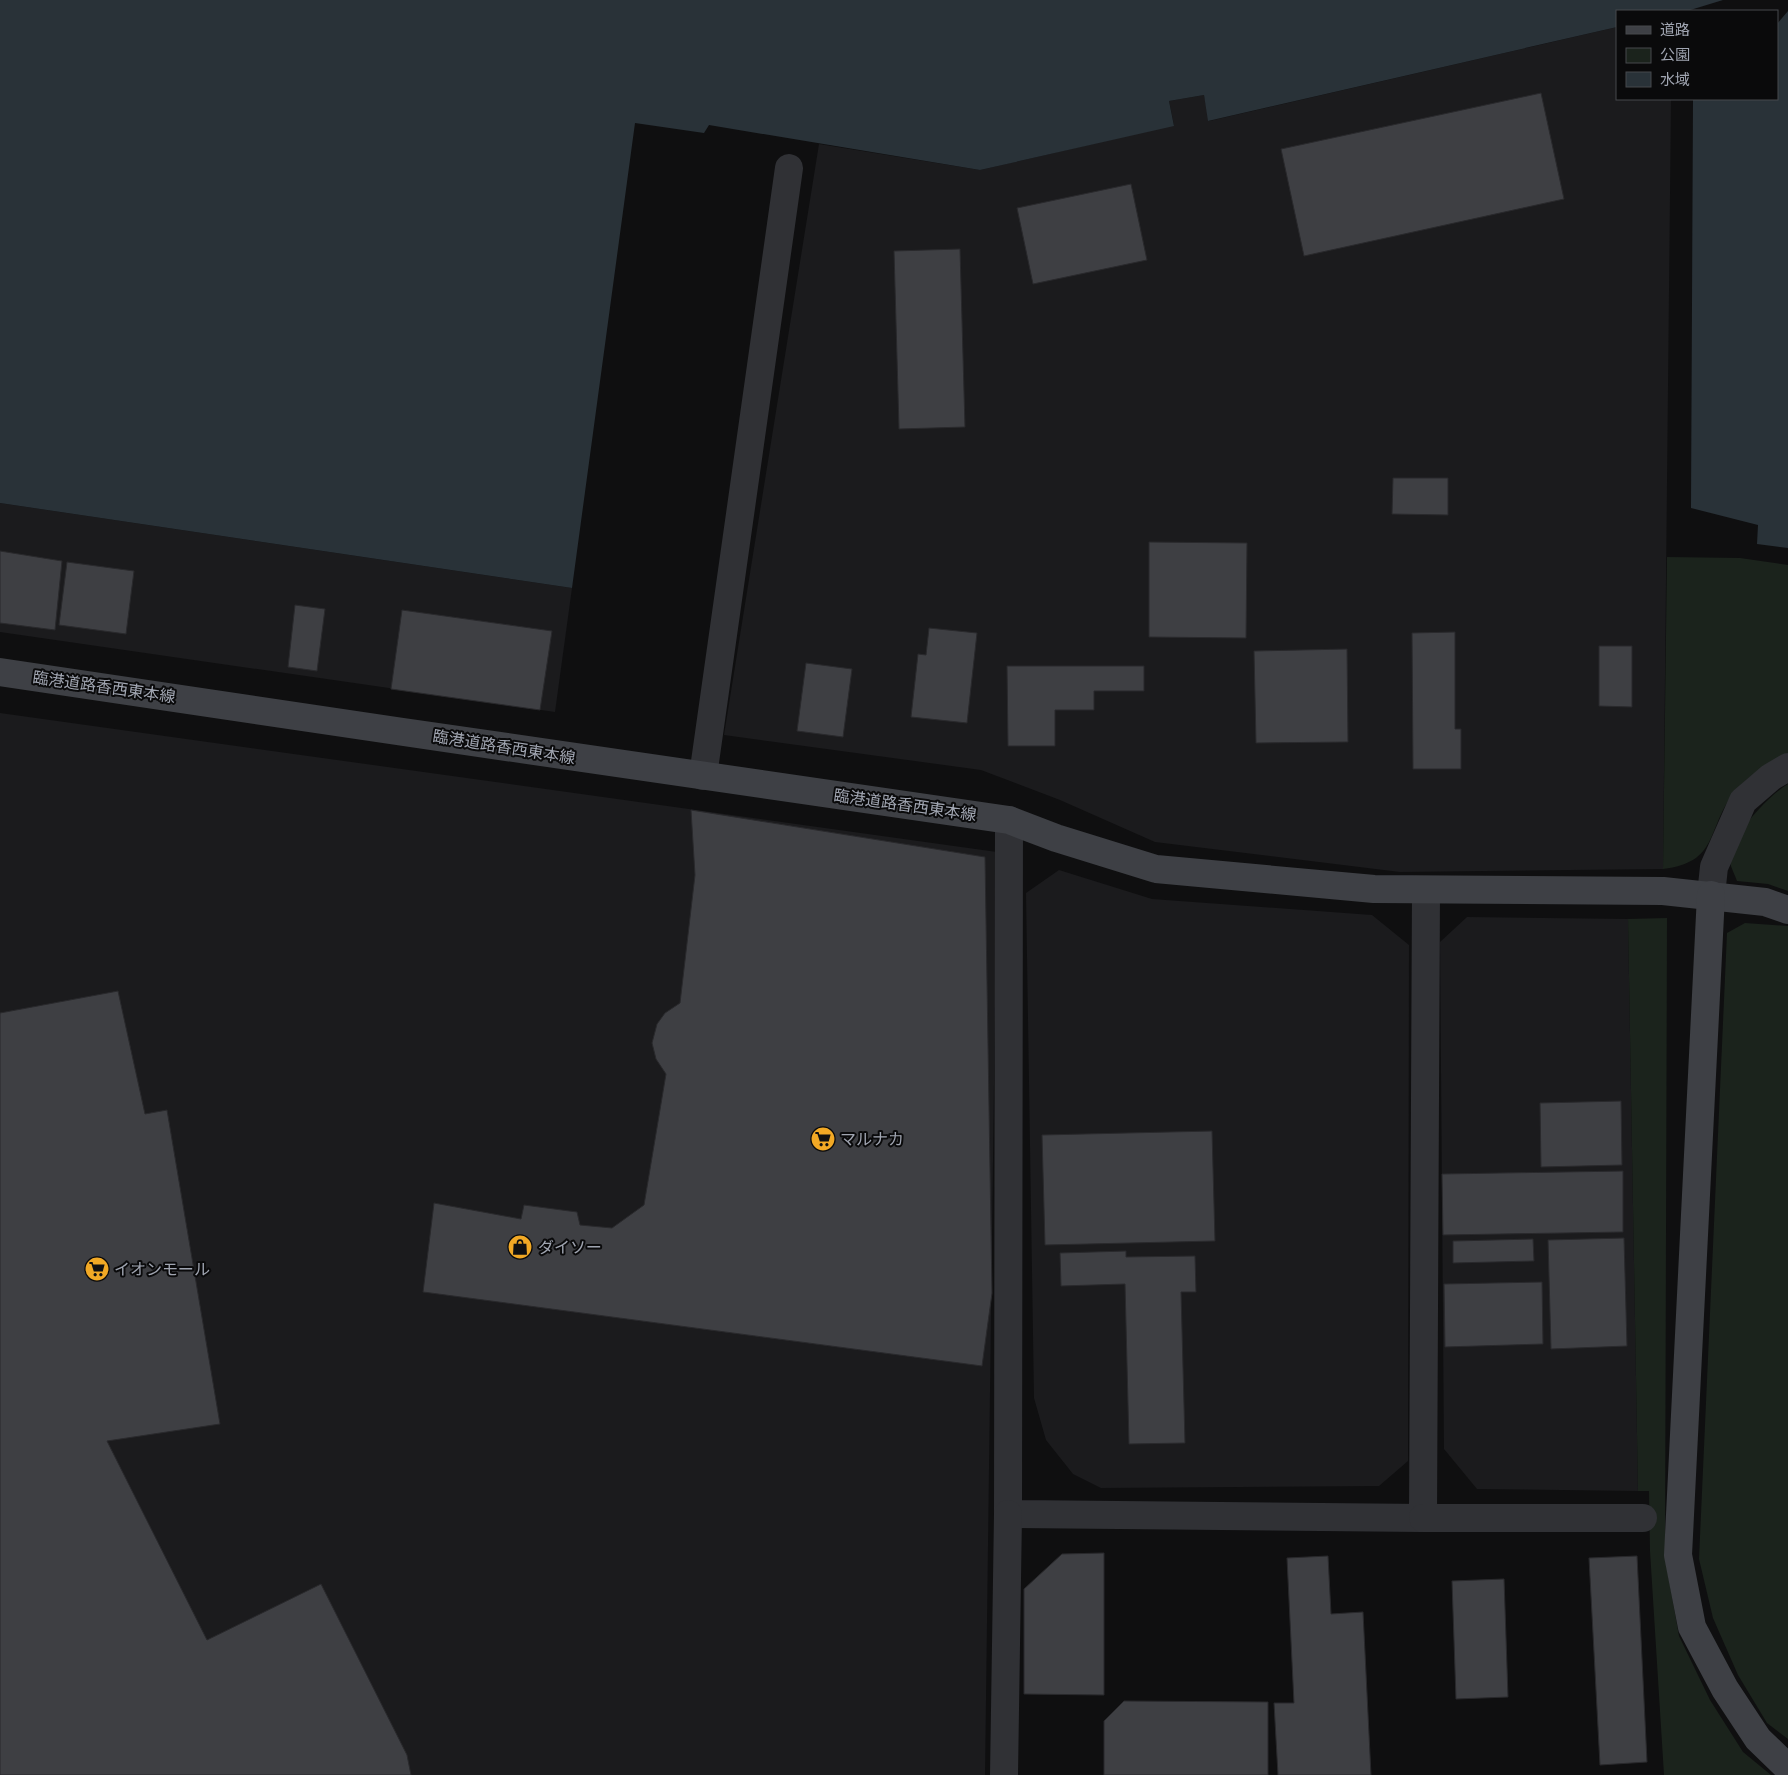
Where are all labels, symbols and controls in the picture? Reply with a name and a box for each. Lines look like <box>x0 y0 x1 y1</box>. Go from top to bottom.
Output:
legend <box>1616 10 1778 100</box>
text: 道路 <box>1660 21 1690 39</box>
text: 公園 <box>1660 46 1690 64</box>
text: 水域 <box>1660 71 1690 89</box>
street label: 臨港道路香西東本線 <box>31 668 177 706</box>
street label: 臨港道路香西東本線 <box>431 726 577 768</box>
street label: 臨港道路香西東本線 <box>832 786 978 824</box>
supermarket icon: マルナカ <box>810 1126 836 1152</box>
place label: マルナカ <box>840 1130 904 1149</box>
shop icon: ダイソー <box>507 1234 533 1260</box>
place label: ダイソー <box>538 1238 602 1257</box>
supermarket icon: イオンモール <box>84 1256 110 1282</box>
place label: イオンモール <box>114 1260 210 1279</box>

